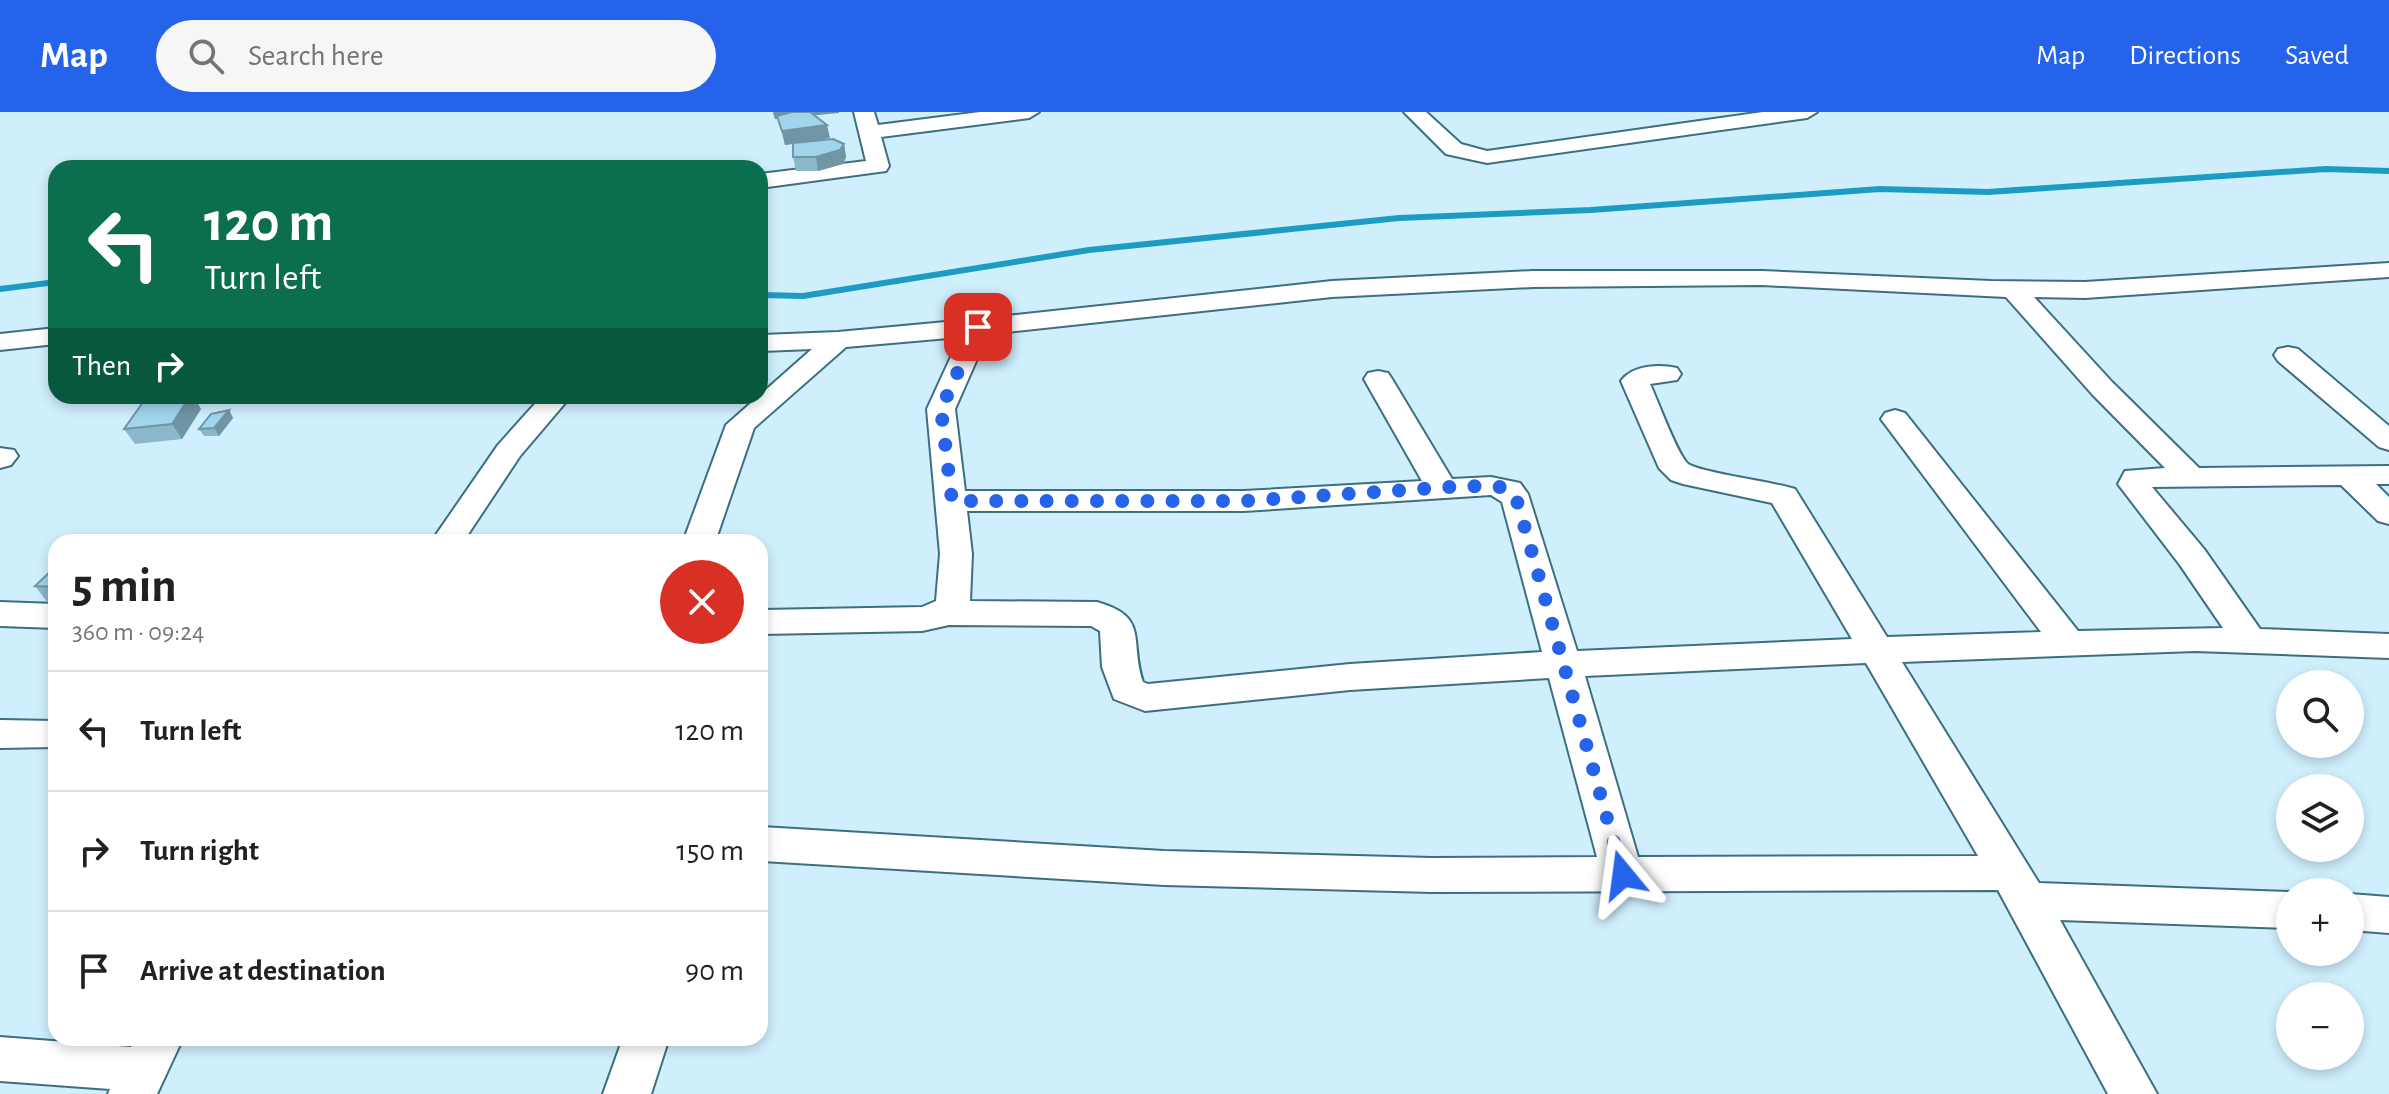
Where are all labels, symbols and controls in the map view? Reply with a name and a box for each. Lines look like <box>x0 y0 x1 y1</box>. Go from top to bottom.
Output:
search box <box>156 20 716 92</box>
icon: search <box>184 34 228 78</box>
text: Map <box>40 37 108 75</box>
text: Search here <box>248 41 384 71</box>
text: Map <box>2036 42 2085 70</box>
text: Directions <box>2129 42 2241 70</box>
text: Saved <box>2285 42 2349 70</box>
icon: left <box>72 192 176 296</box>
text: 120 m <box>204 195 333 251</box>
text: Turn left <box>204 260 321 296</box>
pin <box>944 293 1012 361</box>
icon: arrive <box>956 305 1000 349</box>
icon: right <box>147 344 191 388</box>
text: Then <box>72 351 131 381</box>
button: close <box>660 560 744 644</box>
text: 5 min <box>72 563 177 611</box>
text: 360 m · 09:24 <box>72 619 205 645</box>
map controls <box>2276 670 2364 1070</box>
button: search <box>2276 670 2364 758</box>
icon: left <box>72 709 116 753</box>
text: Turn left <box>140 716 241 746</box>
text: 120 m <box>675 716 744 746</box>
button: layers <box>2276 774 2364 862</box>
icon: right <box>72 829 116 873</box>
position arrow <box>1581 833 1665 917</box>
text: Turn right <box>140 836 259 866</box>
text: 150 m <box>676 836 744 866</box>
button: + <box>2276 878 2364 966</box>
icon: arrive <box>72 949 116 993</box>
text: Arrive at destination <box>140 956 386 986</box>
text: 90 m <box>685 956 744 986</box>
button: − <box>2276 982 2364 1070</box>

